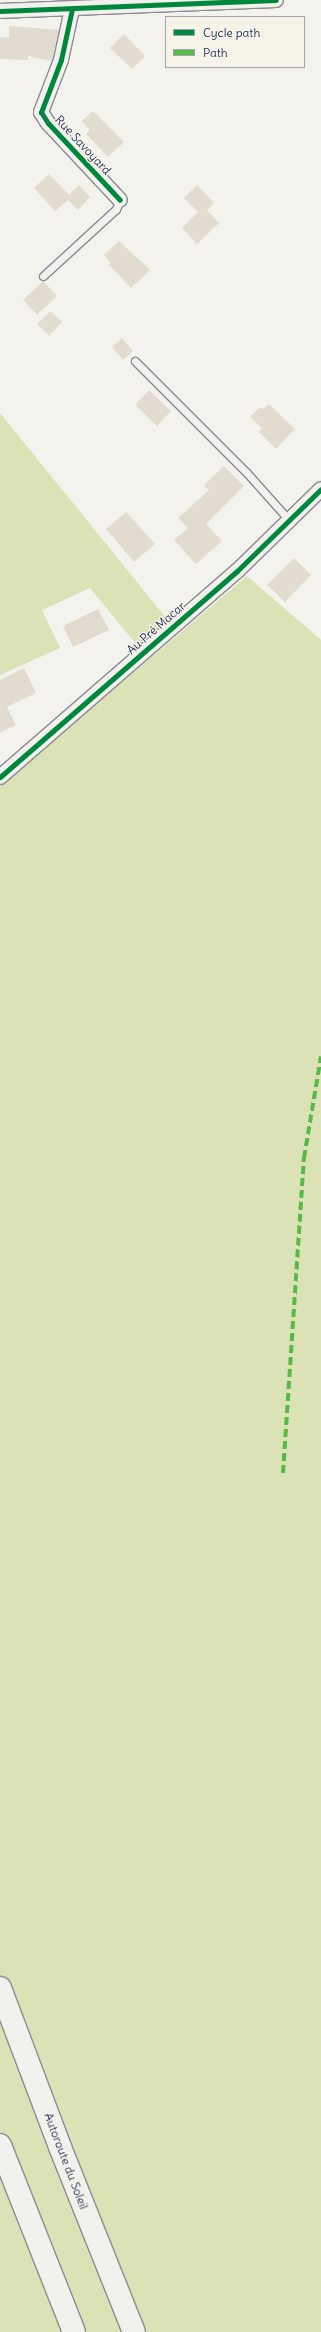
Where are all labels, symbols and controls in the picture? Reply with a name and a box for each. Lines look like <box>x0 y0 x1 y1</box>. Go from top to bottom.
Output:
legend <box>165 16 305 68</box>
text: Cycle path <box>203 25 260 40</box>
text: Path <box>203 45 228 60</box>
street label: Rue Savoyard <box>52 113 114 177</box>
street label: Au Pré Macar <box>124 599 188 657</box>
street label: Autoroute du Soleil <box>41 2111 91 2211</box>

